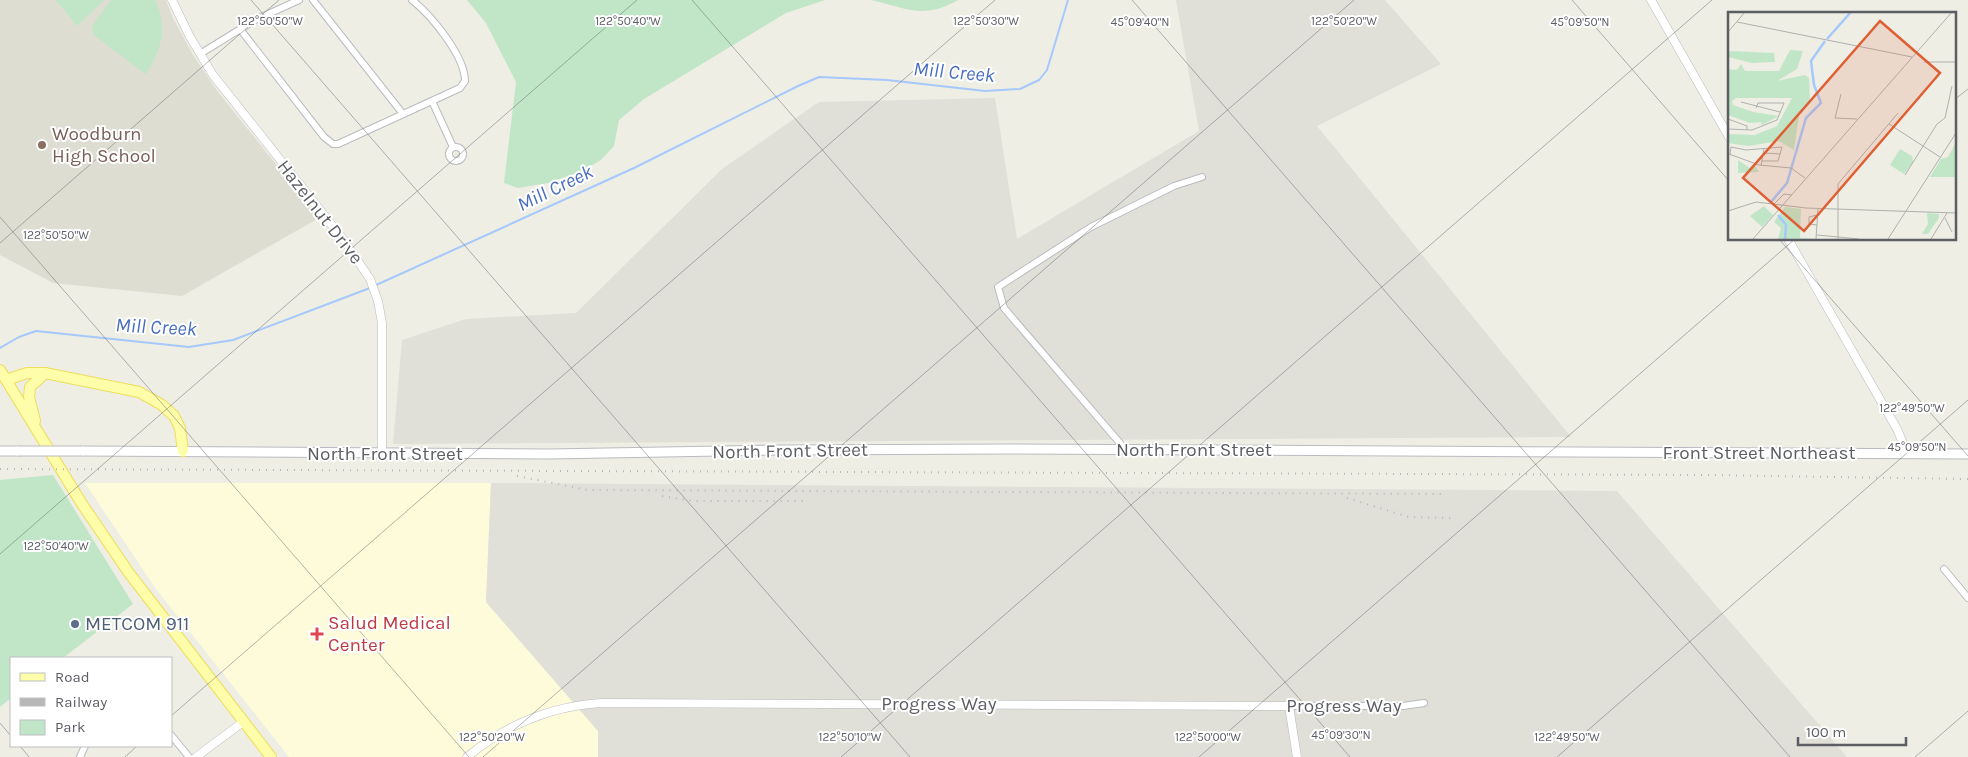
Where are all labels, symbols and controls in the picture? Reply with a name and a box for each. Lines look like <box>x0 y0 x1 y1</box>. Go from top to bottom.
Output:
inset map <box>1728 12 1956 240</box>
text: 122°50'50"W <box>237 14 303 28</box>
text: 122°50'40"W <box>595 14 661 28</box>
text: 122°50'30"W <box>953 14 1019 28</box>
text: 122°50'20"W <box>1311 14 1377 28</box>
text: 45°09'40"N <box>1111 15 1169 29</box>
text: 45°09'50"N <box>1550 15 1610 29</box>
water label: Mill Creek <box>912 57 996 87</box>
place label: Woodburn High School <box>52 123 156 167</box>
marker: Woodburn High School <box>36 139 48 151</box>
street label: Hazelnut Drive <box>272 155 368 269</box>
water label: Mill Creek <box>513 159 597 216</box>
text: 122°50'50"W <box>23 228 89 242</box>
water label: Mill Creek <box>115 313 198 341</box>
text: 122°49'50"W <box>1879 401 1945 415</box>
street label: North Front Street <box>712 439 868 463</box>
street label: North Front Street <box>1116 439 1272 461</box>
text: 45°09'50"N <box>1887 440 1947 454</box>
street label: Front Street Northeast <box>1662 442 1856 464</box>
street label: North Front Street <box>307 443 463 465</box>
text: 122°50'40"W <box>23 539 89 553</box>
place label: Salud Medical Center <box>328 612 451 656</box>
place label: METCOM 911 <box>85 613 189 635</box>
marker: METCOM 911 <box>69 618 81 630</box>
marker: Salud Medical Center <box>310 627 324 641</box>
legend <box>10 657 172 747</box>
text: Road <box>55 668 90 686</box>
text: Railway <box>55 693 107 711</box>
street label: Progress Way <box>881 693 997 715</box>
street label: Progress Way <box>1286 695 1402 717</box>
scale bar <box>1798 714 1906 746</box>
text: Park <box>55 718 85 736</box>
text: 100 m <box>1806 723 1846 741</box>
text: 45°09'30"N <box>1311 728 1371 742</box>
text: 122°50'20"W <box>459 730 525 744</box>
text: 122°50'10"W <box>819 730 882 744</box>
text: 122°50'00"W <box>1175 730 1241 744</box>
text: 122°49'50"W <box>1534 730 1600 744</box>

